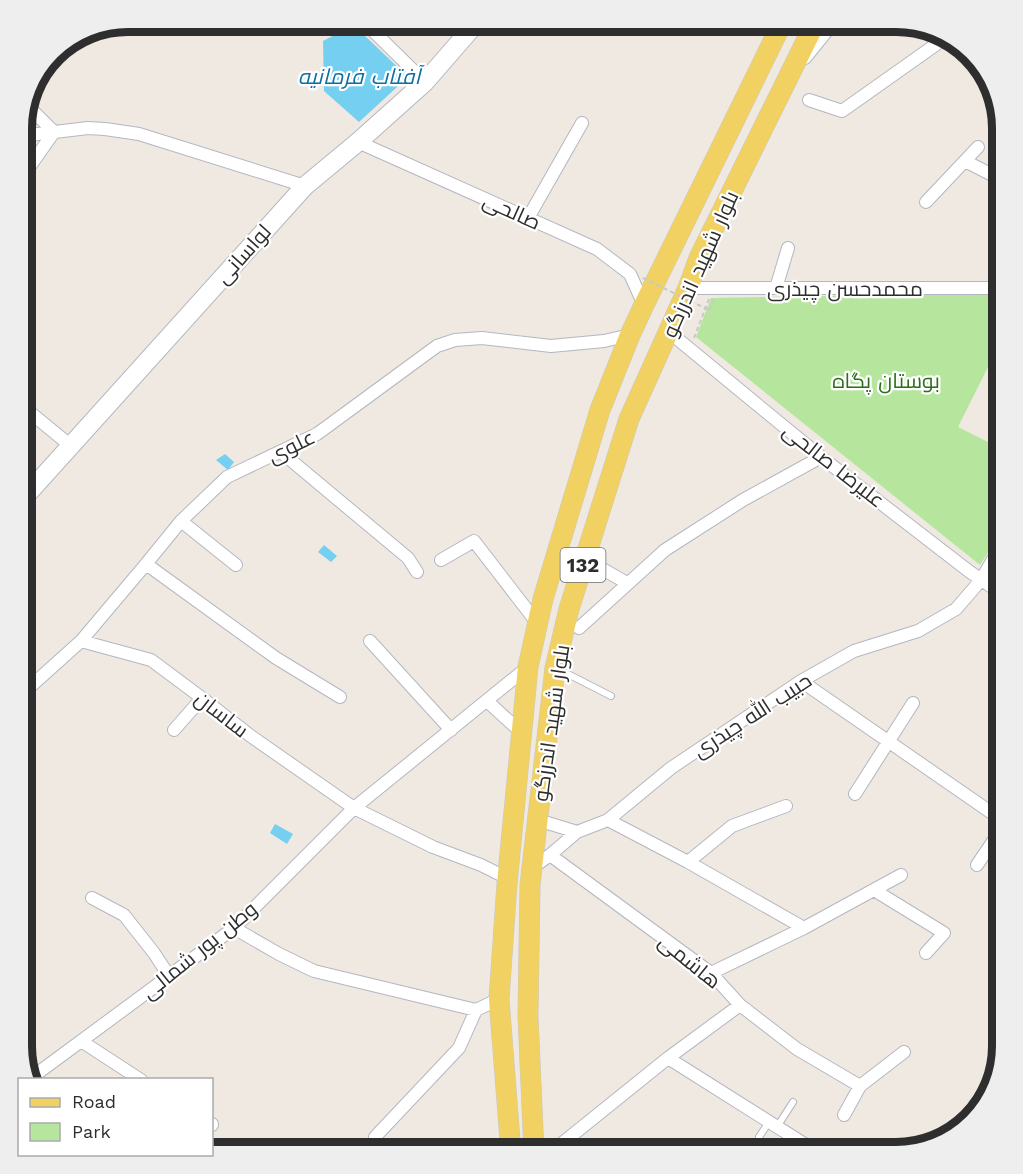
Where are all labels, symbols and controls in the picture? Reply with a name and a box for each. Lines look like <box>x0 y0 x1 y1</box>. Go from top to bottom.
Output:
water label: آفتاب فرمانیه <box>298 64 425 89</box>
street label: صالحی <box>479 187 545 236</box>
street label: بلوار شهید اندرزگو <box>656 187 745 342</box>
street label: لواسانی <box>210 219 277 290</box>
street label: محمدحسن چیذری <box>767 276 923 303</box>
park label: بوستان پگاه <box>832 368 940 395</box>
street label: علیرضا صالحی <box>777 417 890 513</box>
street label: علوی <box>263 424 319 469</box>
road number: 132 <box>560 548 606 582</box>
street label: بلوار شهید اندرزگو <box>528 643 575 803</box>
street label: حبیب الله چیذری <box>687 666 817 764</box>
street label: ساسان <box>190 685 254 743</box>
street label: وطن پور شمالی <box>136 896 263 1006</box>
street label: هاشمی <box>653 928 726 994</box>
legend <box>18 1078 213 1156</box>
text: Road <box>72 1091 116 1112</box>
text: Park <box>72 1121 111 1142</box>

